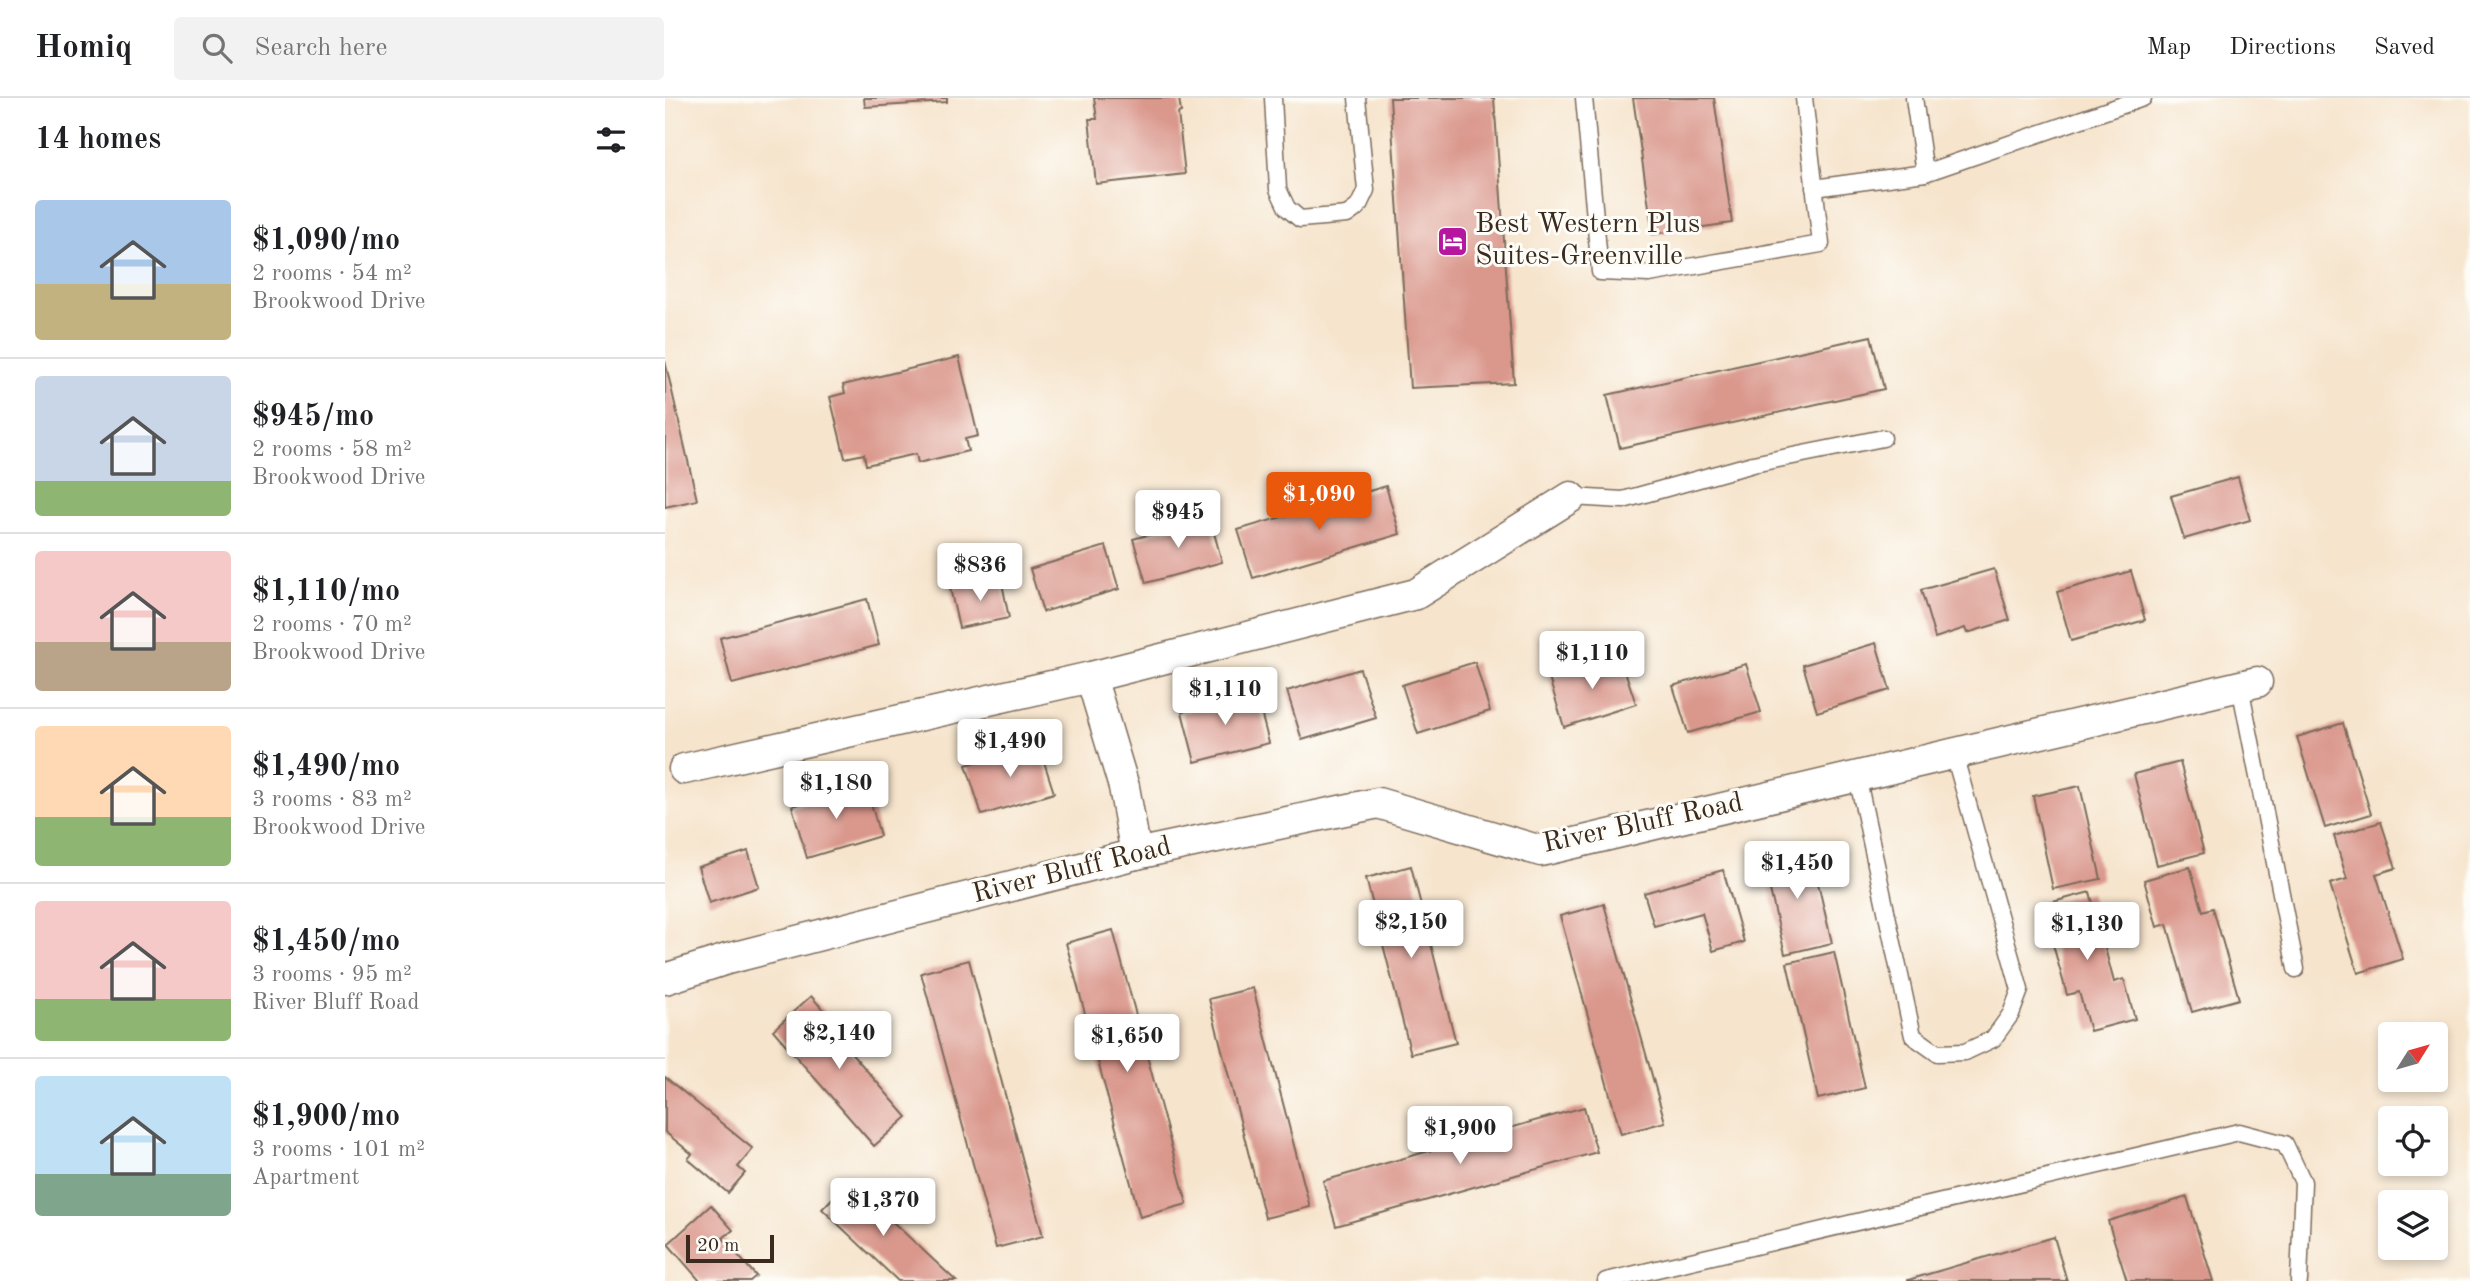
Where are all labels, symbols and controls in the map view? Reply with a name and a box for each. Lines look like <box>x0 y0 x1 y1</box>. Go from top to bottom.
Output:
search box <box>174 17 664 80</box>
icon: search <box>198 29 236 67</box>
text: Homiq <box>35 32 132 65</box>
text: Search here <box>254 35 387 61</box>
text: Map <box>2147 36 2191 60</box>
text: Directions <box>2229 36 2336 60</box>
text: Saved <box>2374 36 2435 60</box>
icon: filters <box>592 121 630 159</box>
text: 14 homes <box>35 125 161 155</box>
place label: Best Western Plus Suites-Greenville <box>1475 211 1700 271</box>
hotel icon: Best Western Plus Suites-Greenville <box>1435 224 1469 258</box>
text: $1,090/mo <box>252 226 400 256</box>
icon: home <box>91 228 175 312</box>
text: 2 rooms · 54 m² <box>252 262 412 285</box>
text: Brookwood Drive <box>252 290 425 313</box>
text: $945/mo <box>252 402 374 432</box>
icon: home <box>91 404 175 488</box>
text: 2 rooms · 58 m² <box>252 438 412 461</box>
text: Brookwood Drive <box>252 466 425 489</box>
pin: $1,090 <box>1262 472 1376 532</box>
text: $1,090 <box>1282 483 1356 506</box>
pin: $945 <box>1137 490 1219 550</box>
text: $945 <box>1151 501 1205 524</box>
pin: $836 <box>939 544 1021 603</box>
text: $836 <box>953 554 1007 577</box>
text: $1,110/mo <box>252 577 400 607</box>
icon: home <box>91 579 175 663</box>
text: 2 rooms · 70 m² <box>252 613 412 636</box>
pin: $1,110 <box>1535 632 1649 691</box>
text: Brookwood Drive <box>252 641 425 664</box>
text: $1,110 <box>1555 642 1629 665</box>
pin: $1,110 <box>1168 668 1282 727</box>
text: $1,110 <box>1188 678 1262 701</box>
pin: $1,490 <box>953 720 1067 779</box>
text: $1,490 <box>973 730 1047 753</box>
text: $1,490/mo <box>252 752 400 782</box>
icon: home <box>91 754 175 838</box>
pin: $1,180 <box>779 762 893 821</box>
text: $1,180 <box>799 772 873 795</box>
text: 3 rooms · 83 m² <box>252 788 412 811</box>
street label: River Bluff Road <box>1540 789 1746 859</box>
text: Brookwood Drive <box>252 816 425 839</box>
street label: River Bluff Road <box>970 833 1174 909</box>
pin: $1,450 <box>1740 842 1854 901</box>
text: $1,450 <box>1760 852 1834 875</box>
pin: $2,150 <box>1354 900 1468 960</box>
pin: $1,130 <box>2030 902 2144 962</box>
text: $2,150 <box>1374 911 1448 934</box>
text: $1,130 <box>2050 913 2124 936</box>
text: $1,450/mo <box>252 927 400 957</box>
icon: home <box>91 929 175 1013</box>
text: 3 rooms · 95 m² <box>252 963 412 986</box>
text: River Bluff Road <box>252 991 419 1014</box>
pin: $2,140 <box>782 1012 896 1071</box>
pin: $1,650 <box>1070 1014 1184 1074</box>
text: $2,140 <box>802 1022 876 1045</box>
north arrow <box>2378 1022 2448 1092</box>
map controls <box>2378 1022 2448 1260</box>
text: $1,650 <box>1090 1025 1164 1048</box>
text: $1,900/mo <box>252 1102 400 1132</box>
icon: home <box>91 1104 175 1188</box>
button: locate <box>2378 1106 2448 1176</box>
pin: $1,900 <box>1403 1107 1517 1166</box>
text: $1,900 <box>1423 1117 1497 1140</box>
text: 3 rooms · 101 m² <box>252 1138 425 1161</box>
text: Apartment <box>252 1166 360 1189</box>
pin: $1,370 <box>826 1178 940 1238</box>
text: $1,370 <box>846 1189 920 1212</box>
button: layers <box>2378 1190 2448 1260</box>
scale bar <box>686 1232 773 1264</box>
text: 20 m <box>697 1237 739 1256</box>

